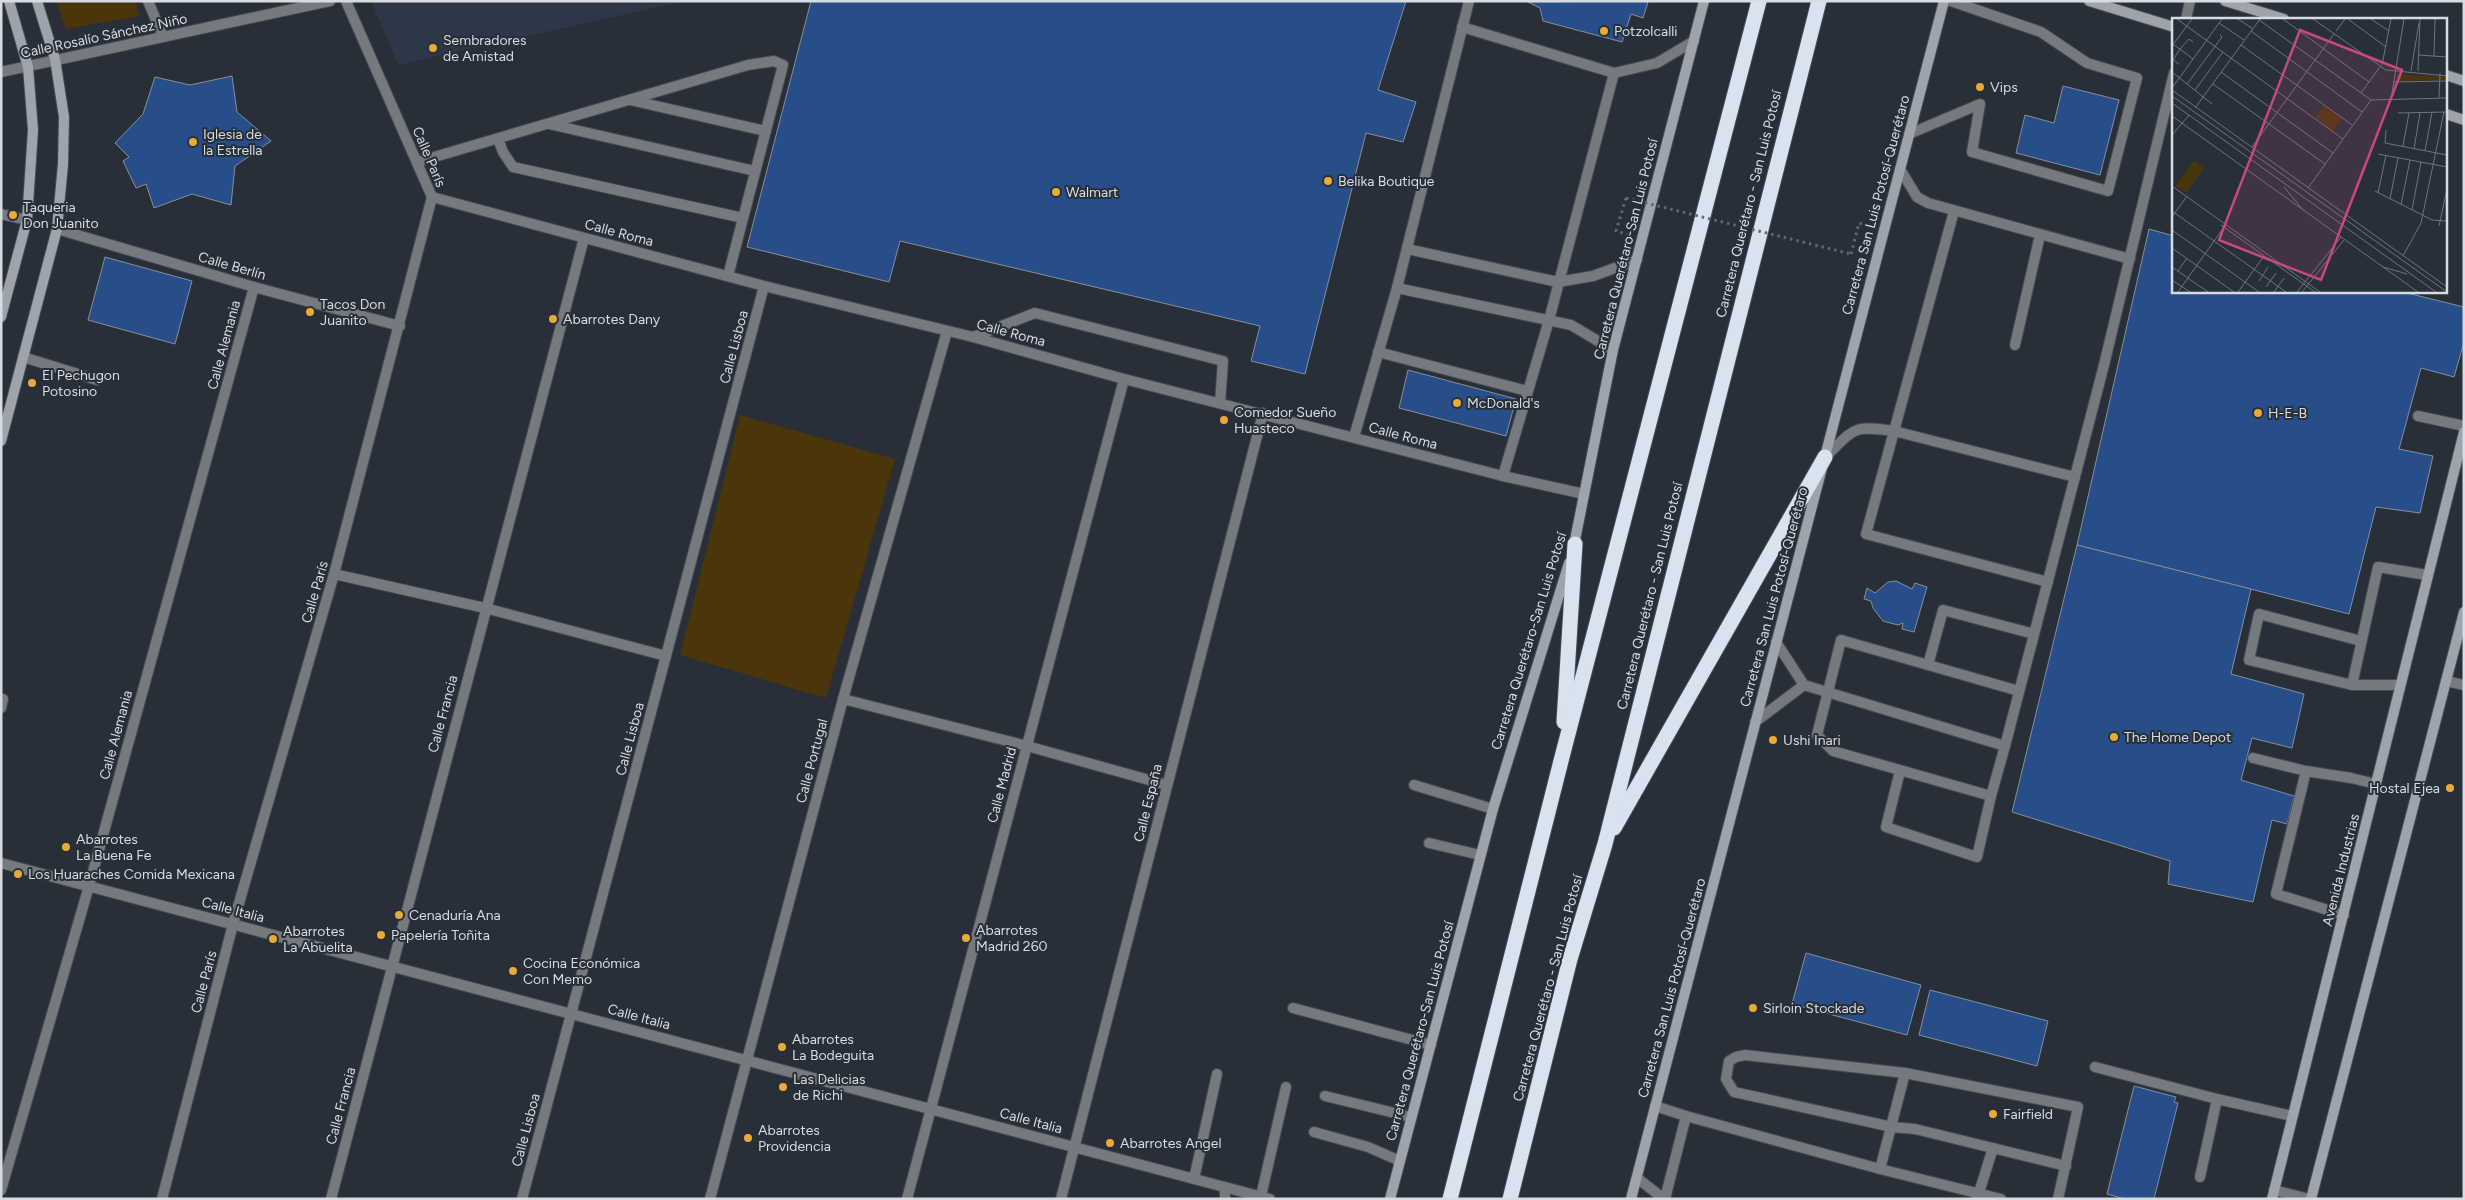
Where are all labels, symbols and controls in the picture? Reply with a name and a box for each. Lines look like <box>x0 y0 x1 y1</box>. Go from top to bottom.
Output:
street label: Calle Rosalío Sánchez Niño <box>19 10 189 62</box>
inset map <box>2172 18 2448 292</box>
place label: Potzolcalli <box>1614 23 1678 40</box>
marker: Potzolcalli <box>1598 25 1610 37</box>
place label: Sembradores de Amistad <box>443 32 526 65</box>
marker: Sembradores de Amistad <box>427 42 439 54</box>
place label: Vips <box>1990 79 2018 96</box>
marker: Vips <box>1974 81 1986 93</box>
street label: Carretera Querétaro - San Luis Potosí <box>1712 88 1786 320</box>
street label: Carretera San Luis Potosí-Querétaro <box>1838 93 1914 317</box>
street label: Calle París <box>409 124 449 190</box>
place label: Iglesia de la Estrella <box>203 126 262 159</box>
marker: Iglesia de la Estrella <box>187 136 199 148</box>
street label: Carretera Querétaro-San Luis Potosí <box>1590 136 1662 361</box>
place label: Belika Boutique <box>1338 173 1435 190</box>
marker: Belika Boutique <box>1322 175 1334 187</box>
place label: Walmart <box>1066 184 1118 201</box>
marker: Walmart <box>1050 186 1062 198</box>
place label: Taqueria Don Juanito <box>23 199 99 232</box>
marker: Taqueria Don Juanito <box>7 209 19 221</box>
street label: Calle Roma <box>583 216 655 250</box>
street label: Calle Berlín <box>196 248 268 284</box>
place label: Tacos Don Juanito <box>320 296 385 329</box>
street label: Calle Alemania <box>204 298 244 392</box>
marker: Tacos Don Juanito <box>304 306 316 318</box>
street label: Calle Lisboa <box>716 309 752 385</box>
place label: Abarrotes Dany <box>563 311 661 328</box>
marker: Abarrotes Dany <box>547 313 559 325</box>
street label: Calle Roma <box>975 316 1047 350</box>
place label: El Pechugon Potosino <box>42 367 120 400</box>
marker: El Pechugon Potosino <box>26 377 38 389</box>
place label: McDonald's <box>1467 395 1540 412</box>
marker: McDonald's <box>1451 397 1463 409</box>
place label: Comedor Sueño Huasteco <box>1234 404 1336 437</box>
place label: H-E-B <box>2268 405 2307 422</box>
marker: H-E-B <box>2252 407 2264 419</box>
marker: Comedor Sueño Huasteco <box>1218 414 1230 426</box>
street label: Calle Roma <box>1367 419 1439 453</box>
street label: Carretera Querétaro - San Luis Potosí <box>1613 480 1687 712</box>
street label: Carretera San Luis Potosí-Querétaro <box>1736 485 1812 709</box>
street label: Carretera Querétaro-San Luis Potosí <box>1488 529 1571 752</box>
street label: Calle París <box>298 559 332 625</box>
street label: Calle Francia <box>424 673 462 755</box>
street label: Calle Alemania <box>96 688 136 782</box>
street label: Calle Lisboa <box>612 701 648 777</box>
street label: Calle Portugal <box>793 717 831 805</box>
place label: The Home Depot <box>2124 729 2231 746</box>
marker: The Home Depot <box>2108 731 2120 743</box>
place label: Ushi Inari <box>1783 732 1841 749</box>
marker: Ushi Inari <box>1767 734 1779 746</box>
street label: Calle Madrid <box>984 745 1020 825</box>
street label: Calle España <box>1130 762 1166 844</box>
place label: Hostal Ejea <box>2369 780 2440 797</box>
marker: Hostal Ejea <box>2444 782 2456 794</box>
street label: Avenida Industrias <box>2319 812 2363 928</box>
place label: Abarrotes La Buena Fe <box>76 831 152 864</box>
marker: Abarrotes La Buena Fe <box>60 841 72 853</box>
place label: Los Huaraches Comida Mexicana <box>28 866 235 883</box>
marker: Los Huaraches Comida Mexicana <box>12 868 24 880</box>
street label: Carretera Querétaro - San Luis Potosí <box>1510 872 1587 1103</box>
street label: Carretera San Luis Potosí-Querétaro <box>1634 876 1710 1100</box>
street label: Calle Italia <box>200 893 266 927</box>
place label: Cenaduría Ana <box>409 907 501 924</box>
marker: Cenaduría Ana <box>393 909 405 921</box>
street label: Carretera Querétaro-San Luis Potosí <box>1382 918 1458 1143</box>
place label: Abarrotes Madrid 260 <box>976 922 1048 955</box>
place label: Abarrotes La Abuelita <box>283 923 353 956</box>
place label: Papelería Toñita <box>391 927 490 944</box>
marker: Papelería Toñita <box>375 929 387 941</box>
marker: Abarrotes Madrid 260 <box>960 932 972 944</box>
marker: Abarrotes La Abuelita <box>267 933 279 945</box>
street label: Calle París <box>187 949 221 1015</box>
place label: Cocina Económica Con Memo <box>523 955 640 988</box>
marker: Cocina Económica Con Memo <box>507 965 519 977</box>
street label: Calle Italia <box>606 1000 672 1034</box>
place label: Sirloin Stockade <box>1763 1000 1865 1017</box>
marker: Sirloin Stockade <box>1747 1002 1759 1014</box>
place label: Abarrotes La Bodeguita <box>792 1031 874 1064</box>
marker: Abarrotes La Bodeguita <box>776 1041 788 1053</box>
street label: Calle Francia <box>322 1065 360 1147</box>
place label: Las Delicias de Richi <box>793 1071 866 1104</box>
marker: Las Delicias de Richi <box>777 1081 789 1093</box>
street label: Calle Lisboa <box>508 1092 544 1168</box>
street label: Calle Italia <box>998 1104 1064 1138</box>
place label: Fairfield <box>2003 1106 2053 1123</box>
marker: Fairfield <box>1987 1108 1999 1120</box>
place label: Abarrotes Providencia <box>758 1122 831 1155</box>
marker: Abarrotes Providencia <box>742 1132 754 1144</box>
place label: Abarrotes Angel <box>1120 1135 1222 1152</box>
marker: Abarrotes Angel <box>1104 1137 1116 1149</box>

